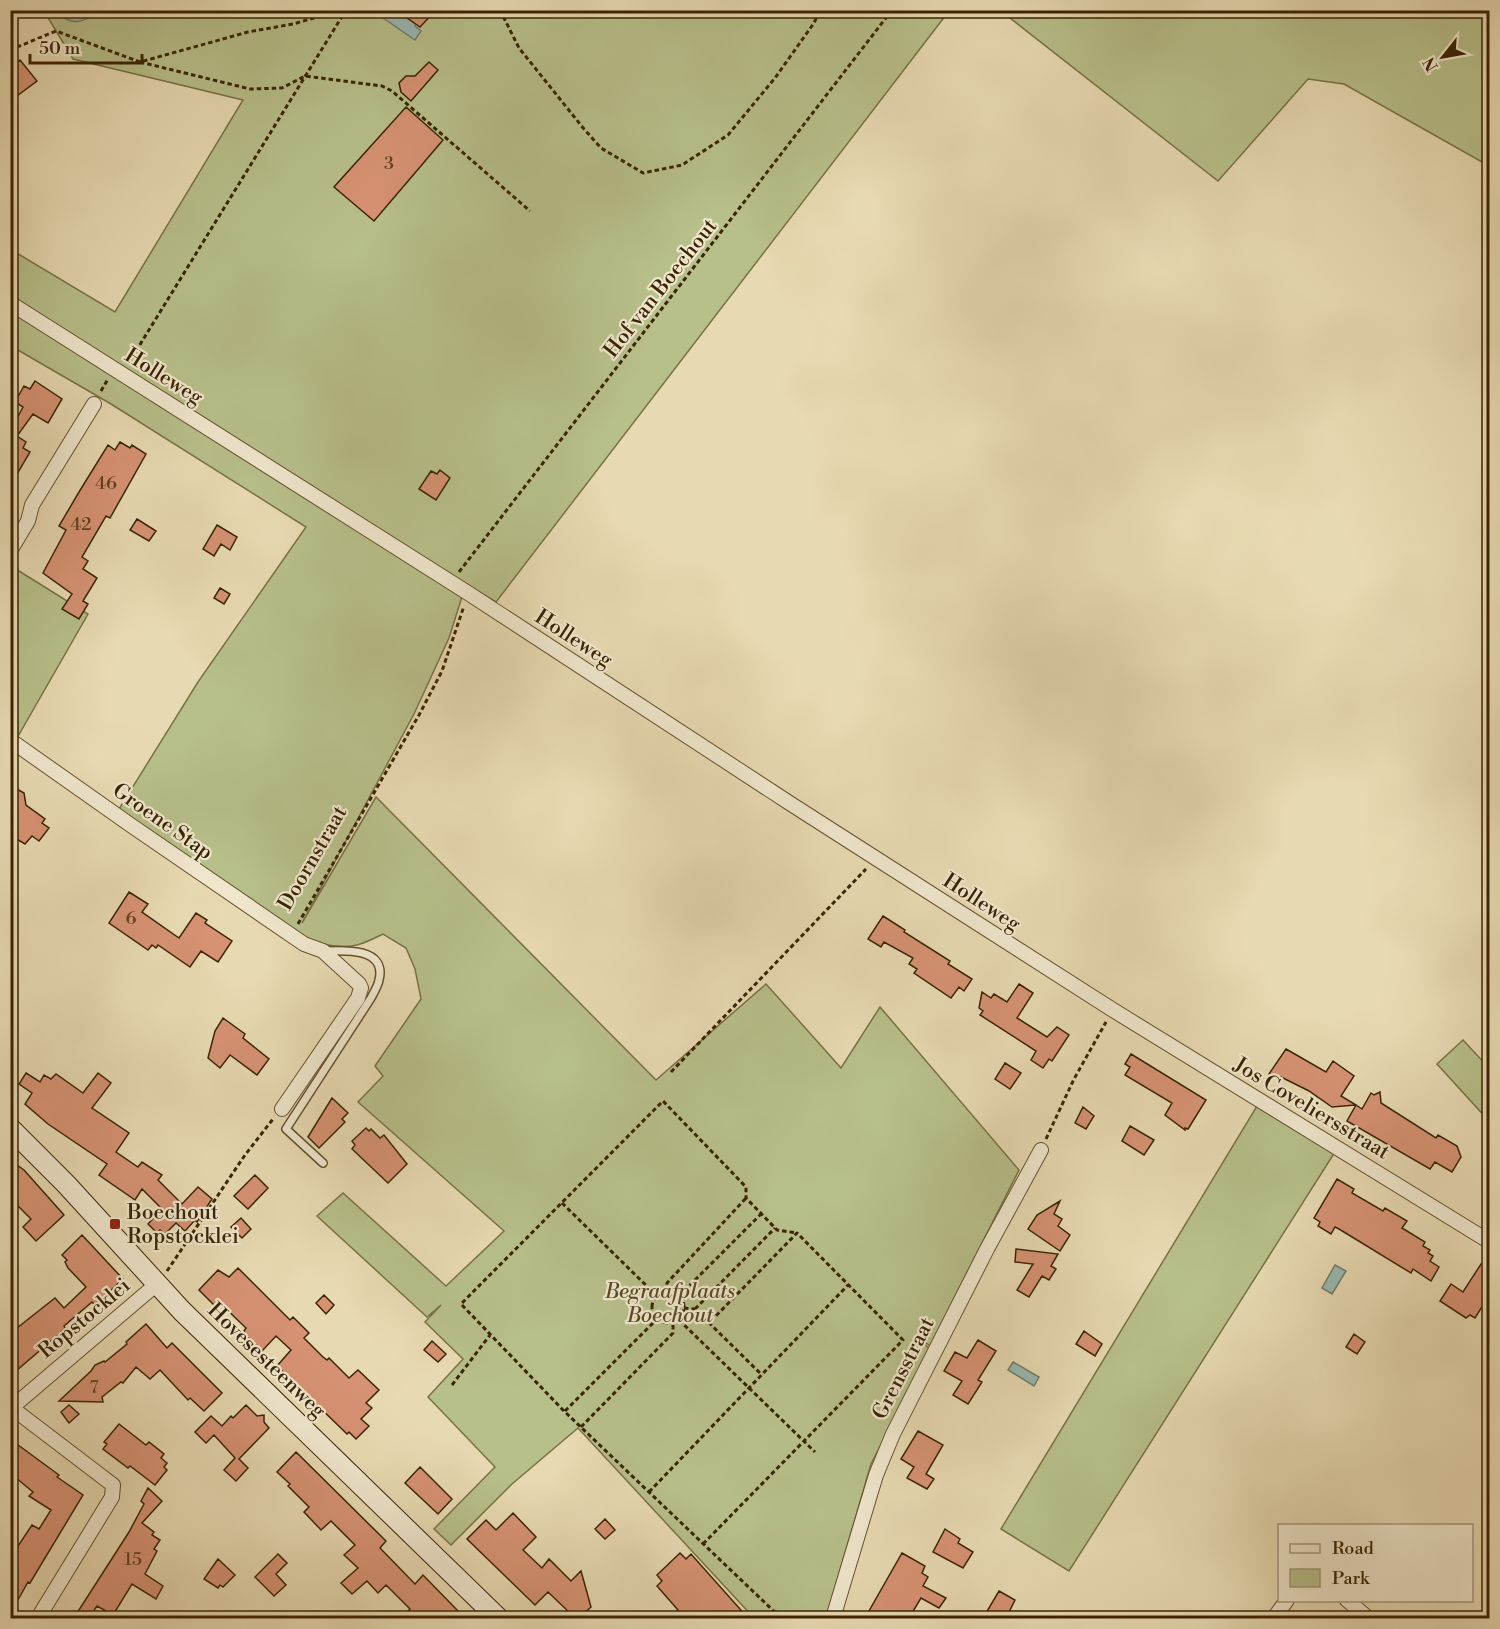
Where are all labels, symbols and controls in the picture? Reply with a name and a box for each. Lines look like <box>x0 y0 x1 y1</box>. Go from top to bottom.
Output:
scale bar <box>30 27 142 65</box>
north arrow <box>1413 27 1473 87</box>
text: 50 m <box>39 37 81 60</box>
text: N <box>1419 53 1443 75</box>
house number: 3 <box>384 152 394 175</box>
street label: Hof van Boechout <box>598 213 724 363</box>
street label: Holleweg <box>119 343 208 411</box>
house number: 46 <box>95 472 117 495</box>
house number: 42 <box>71 513 91 536</box>
street label: Holleweg <box>530 604 617 674</box>
street label: Groene Stap <box>107 778 218 866</box>
street label: Doornstraat <box>273 801 353 915</box>
street label: Holleweg <box>938 868 1025 938</box>
house number: 6 <box>126 907 137 930</box>
street label: Jos Coveliersstraat <box>1228 1052 1395 1166</box>
place label: Boechout Ropstocklei <box>126 1200 239 1250</box>
marker: Boechout Ropstocklei <box>108 1217 122 1231</box>
street label: Ropstocklei <box>33 1273 136 1365</box>
park label: Begraafplaats Boechout <box>604 1279 735 1329</box>
street label: Hovesesteenweg <box>202 1298 331 1424</box>
street label: Grensstraat <box>867 1313 941 1424</box>
house number: 7 <box>89 1376 99 1399</box>
legend <box>1278 1524 1473 1602</box>
text: Road <box>1332 1537 1375 1560</box>
house number: 15 <box>124 1548 142 1571</box>
text: Park <box>1332 1567 1371 1590</box>

